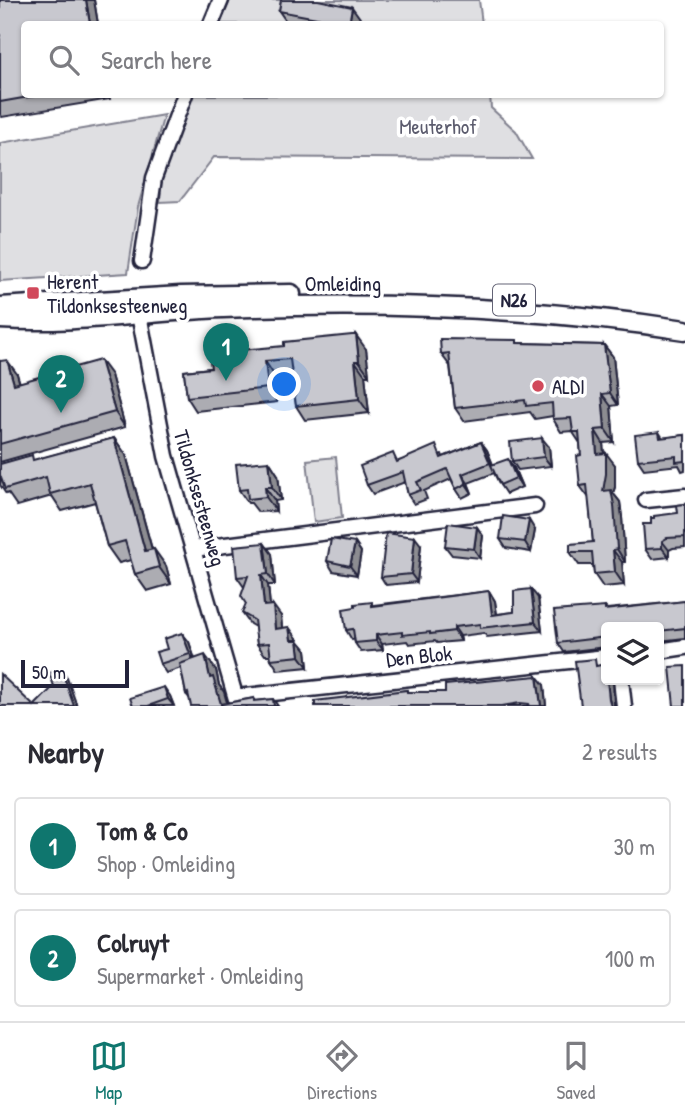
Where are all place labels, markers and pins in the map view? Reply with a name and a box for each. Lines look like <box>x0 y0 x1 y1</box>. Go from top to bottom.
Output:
place label: Herent Tildonksesteenweg <box>47 267 187 320</box>
marker: Herent Tildonksesteenweg <box>25 285 41 301</box>
pin: 1 <box>203 323 249 381</box>
pin: 2 <box>38 355 84 413</box>
place label: ALDI <box>552 372 585 401</box>
marker: ALDI <box>530 378 546 394</box>

